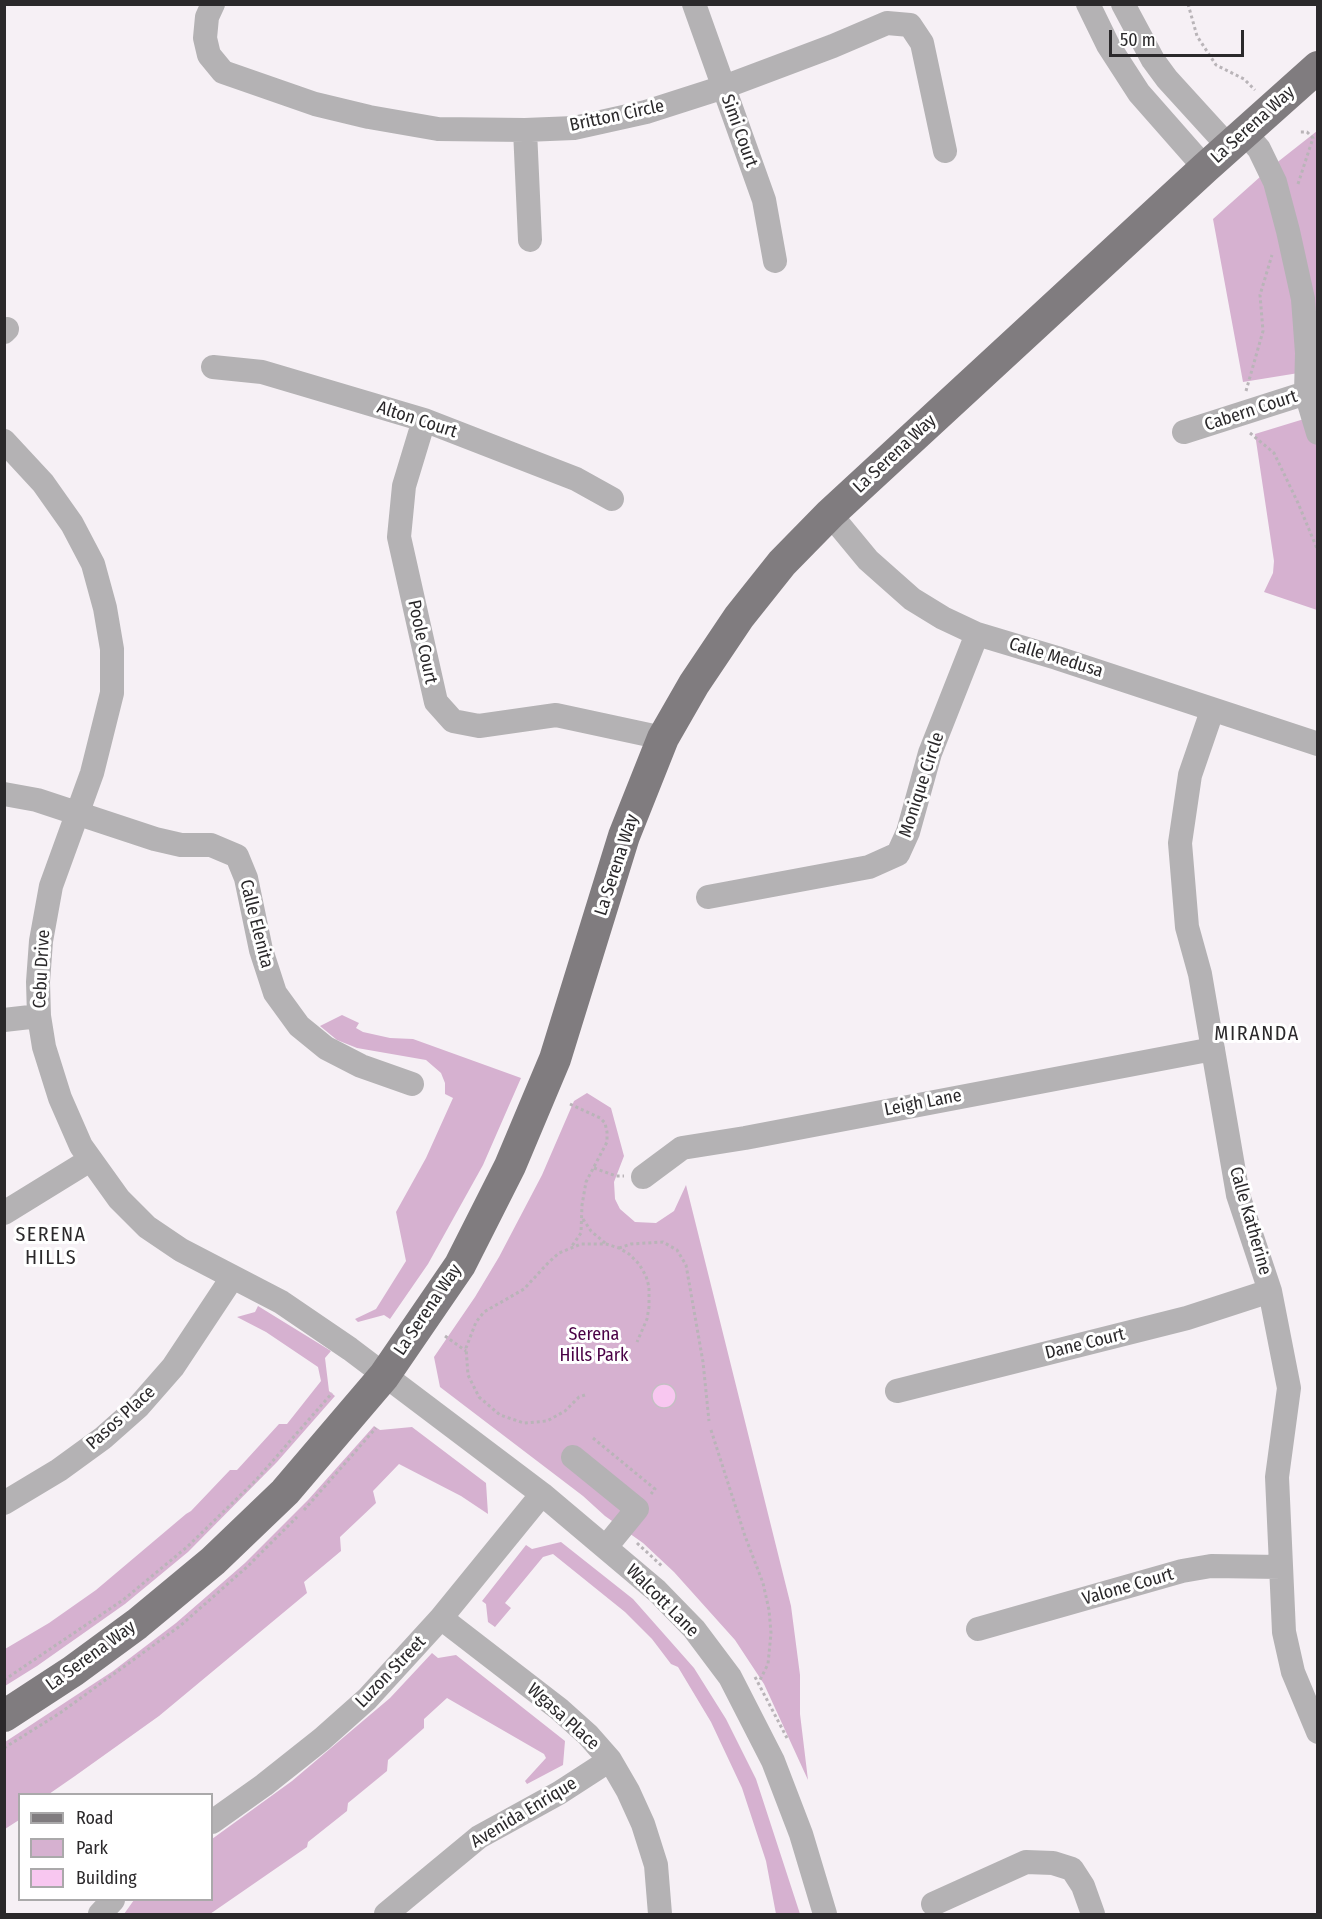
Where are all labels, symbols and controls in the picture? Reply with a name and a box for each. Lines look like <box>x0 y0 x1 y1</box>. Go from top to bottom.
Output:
scale bar <box>1112 18 1247 56</box>
text: 50 m <box>1120 29 1156 51</box>
street label: La Serena Way <box>1207 82 1299 168</box>
street label: Simi Court <box>716 92 762 170</box>
street label: Britton Circle <box>568 95 666 137</box>
street label: Cabern Court <box>1202 386 1300 436</box>
street label: Alton Court <box>374 397 460 443</box>
street label: La Serena Way <box>849 410 941 498</box>
street label: Poole Court <box>403 598 441 686</box>
street label: Calle Medusa <box>1006 633 1106 683</box>
street label: Monique Circle <box>895 730 949 840</box>
street label: La Serena Way <box>590 812 644 918</box>
street label: Calle Elenita <box>235 877 277 971</box>
street label: Cebu Drive <box>29 929 55 1009</box>
district label: MIRANDA <box>1214 1022 1300 1046</box>
street label: Leigh Lane <box>883 1085 963 1121</box>
street label: Calle Katherine <box>1224 1164 1276 1278</box>
district label: SERENA HILLS <box>15 1223 87 1270</box>
street label: La Serena Way <box>390 1260 466 1360</box>
park label: Serena Hills Park <box>560 1324 628 1366</box>
street label: Dane Court <box>1043 1324 1127 1364</box>
street label: Pasos Place <box>82 1381 160 1455</box>
street label: Walcott Lane <box>621 1560 703 1642</box>
street label: Valone Court <box>1080 1564 1176 1610</box>
street label: La Serena Way <box>42 1616 140 1696</box>
street label: Luzon Street <box>351 1632 431 1712</box>
street label: Wgasa Place <box>522 1679 604 1755</box>
street label: Avenida Enrique <box>467 1773 581 1853</box>
legend <box>18 1793 213 1901</box>
text: Road <box>76 1807 113 1829</box>
text: Park <box>76 1837 108 1859</box>
text: Building <box>76 1867 137 1889</box>

